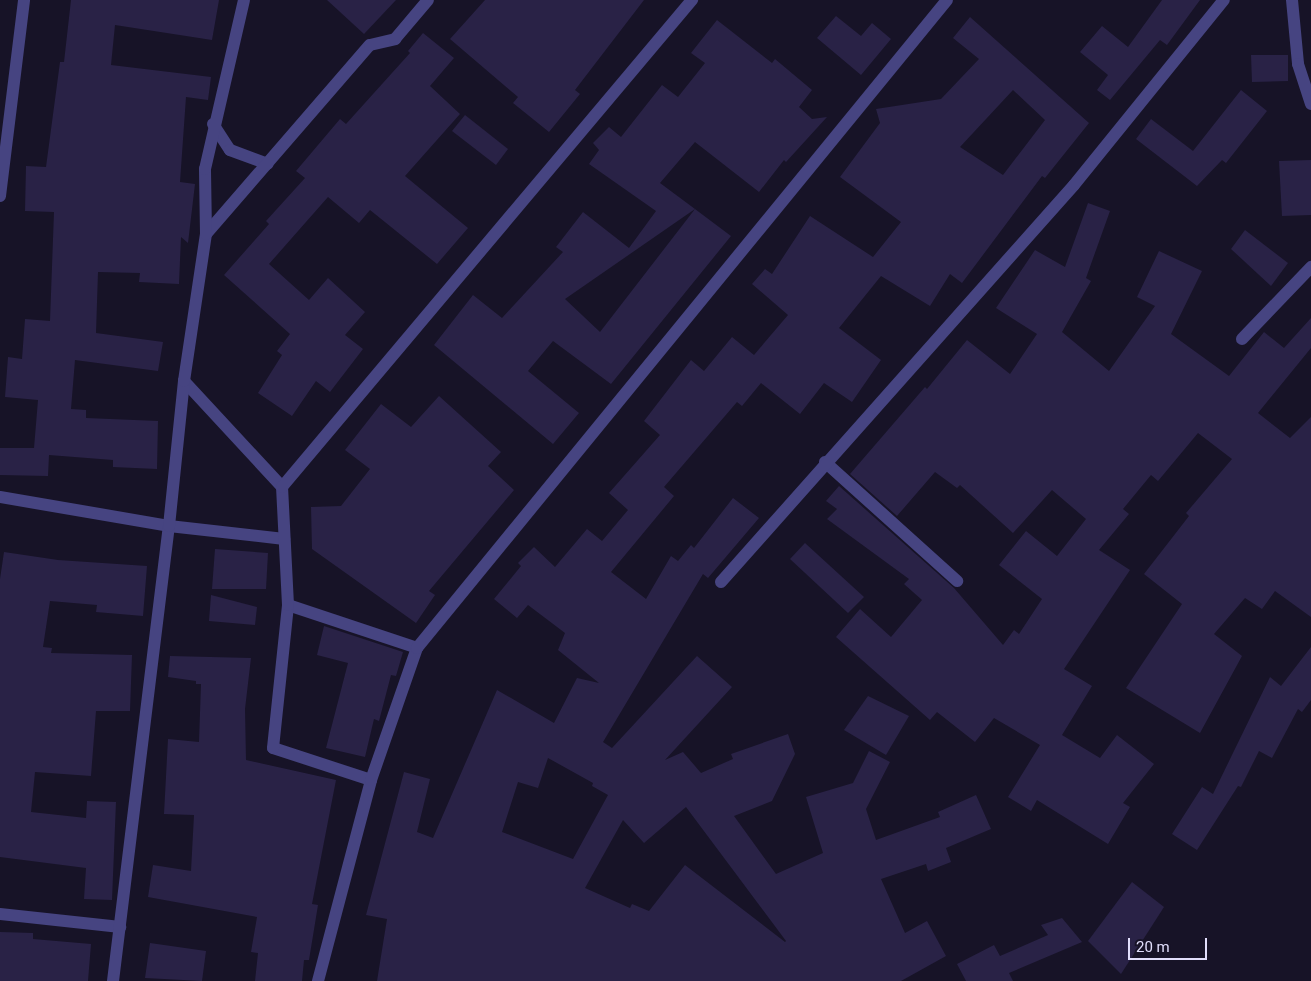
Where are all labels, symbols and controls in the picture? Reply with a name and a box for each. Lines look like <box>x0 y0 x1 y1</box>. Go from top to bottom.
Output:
scale bar <box>1131 928 1210 960</box>
text: 20 m <box>1136 938 1170 956</box>

